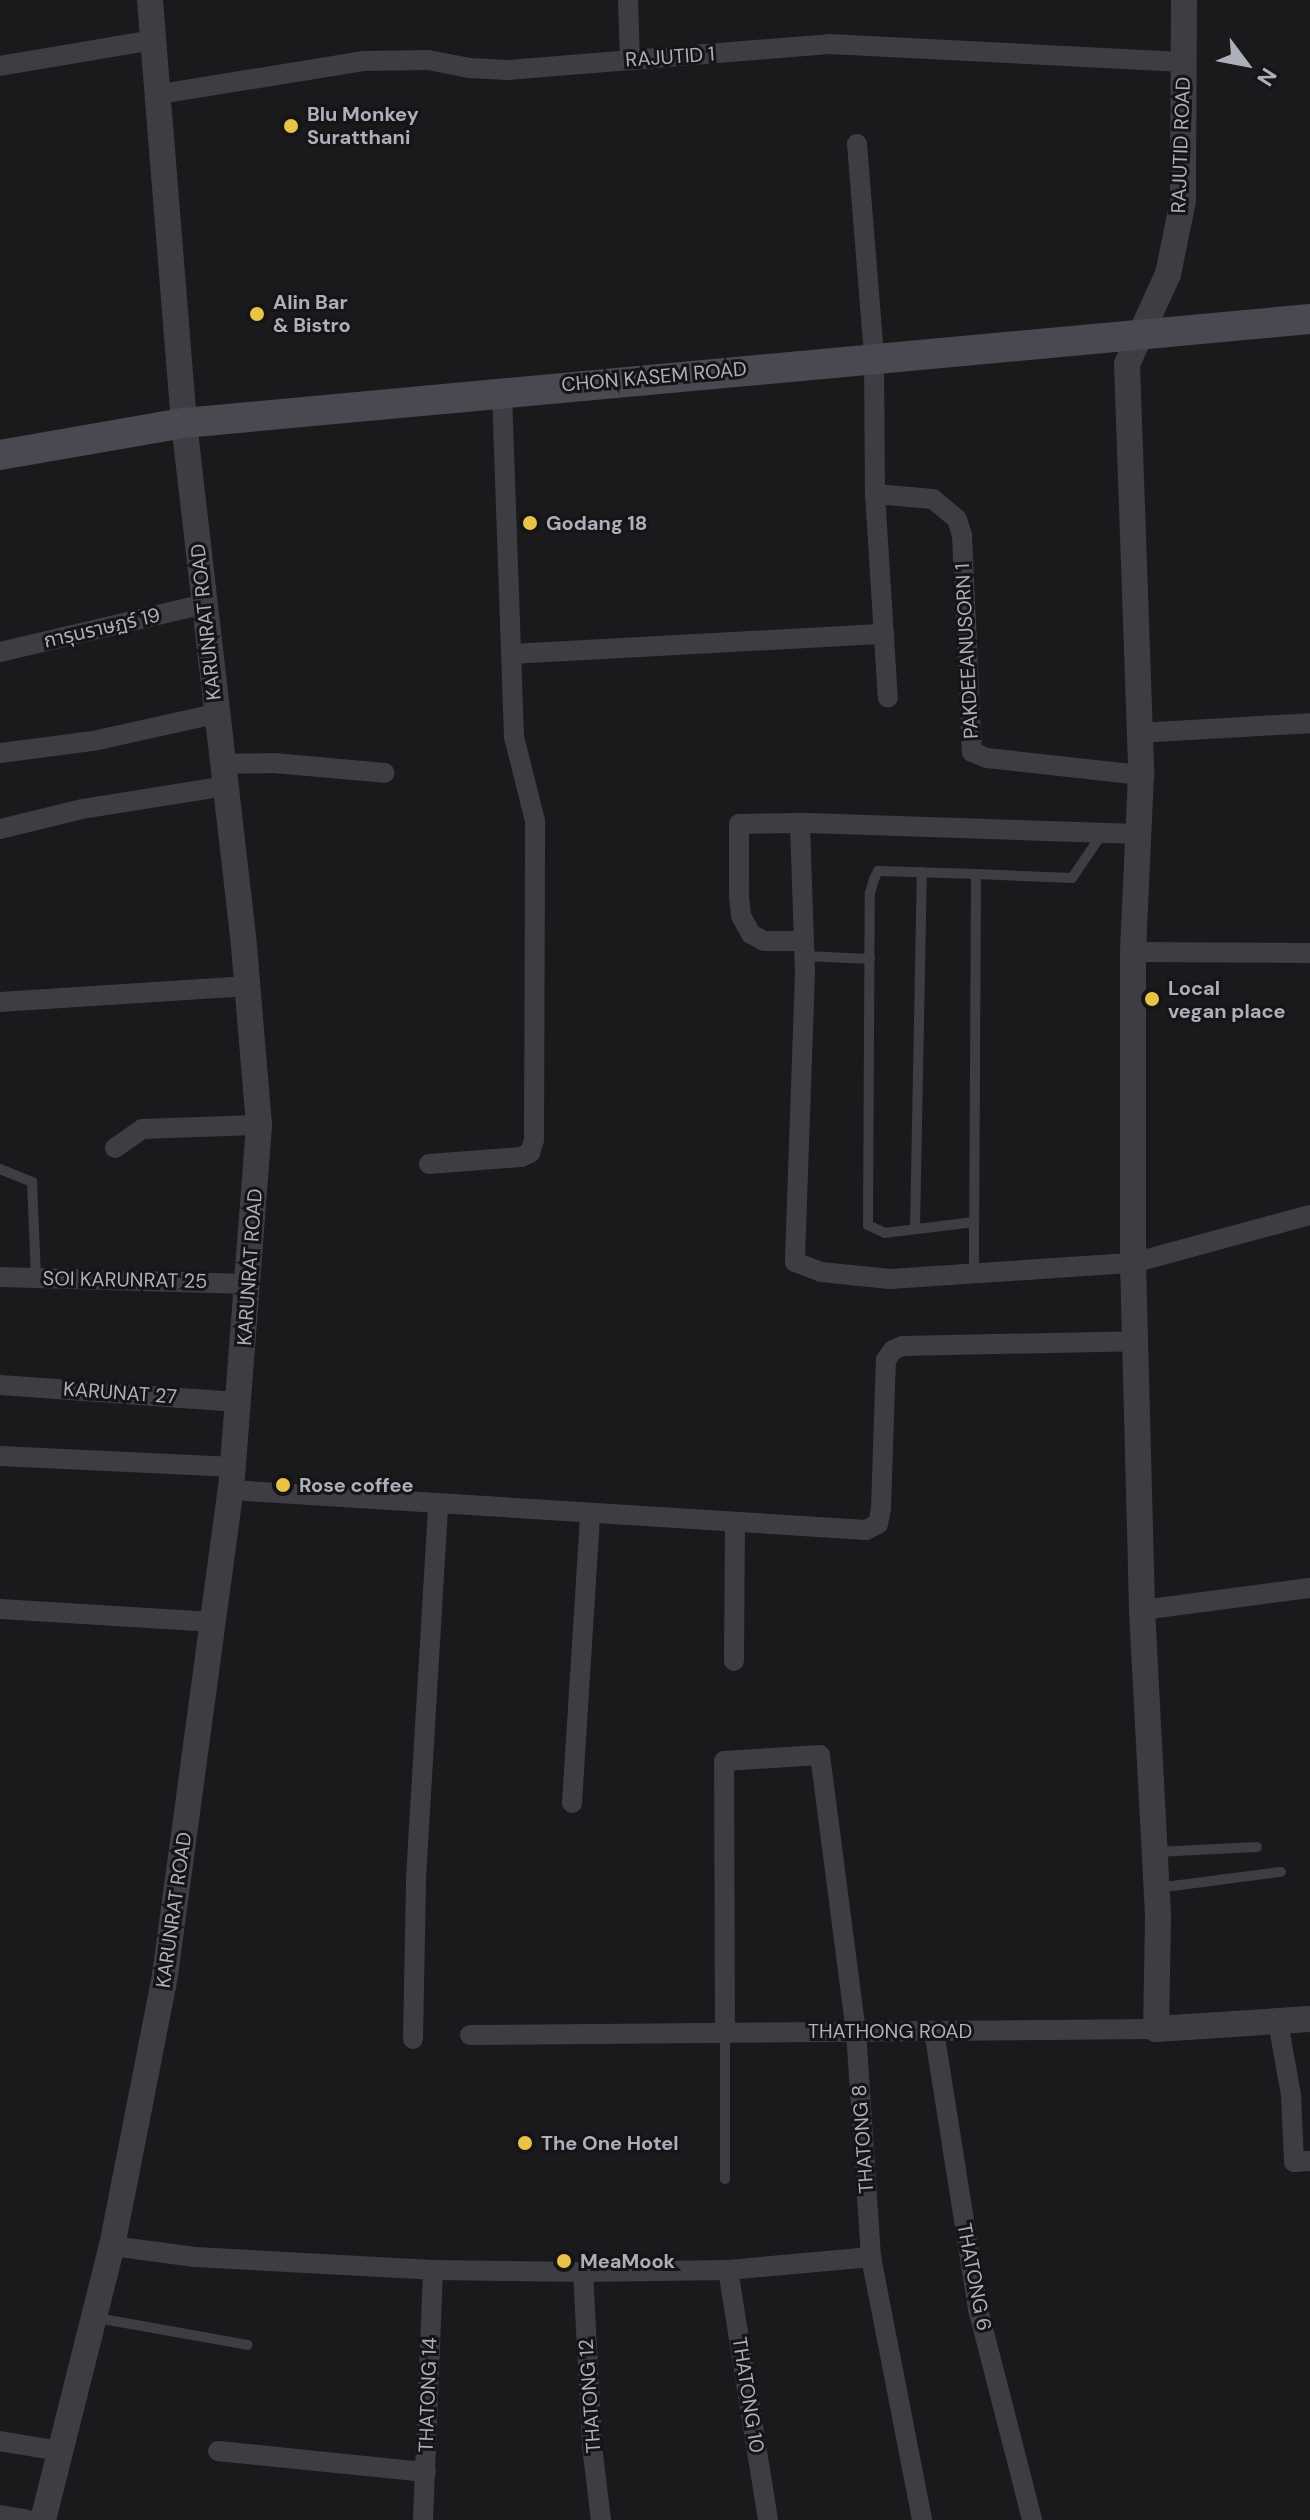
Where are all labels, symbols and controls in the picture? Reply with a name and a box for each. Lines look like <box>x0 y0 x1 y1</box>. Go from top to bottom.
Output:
north arrow <box>1206 24 1286 104</box>
street label: RAJUTID 1 <box>625 42 715 72</box>
text: N <box>1250 62 1283 91</box>
street label: RAJUTID ROAD <box>1167 76 1195 214</box>
place label: Blu Monkey Suratthani <box>307 102 419 149</box>
marker: Blu Monkey Suratthani <box>282 117 300 135</box>
place label: Alin Bar & Bistro <box>273 290 351 337</box>
marker: Alin Bar & Bistro <box>248 305 266 323</box>
street label: CHON KASEM ROAD <box>560 357 748 397</box>
place label: Godang 18 <box>546 511 647 535</box>
marker: Godang 18 <box>521 514 539 532</box>
street label: KARUNRAT ROAD <box>186 543 226 701</box>
street label: PAKDEEANUSORN 1 <box>950 563 984 739</box>
street label: การุนราษฏร์ 19 <box>41 603 163 653</box>
place label: Local vegan place <box>1168 976 1286 1023</box>
marker: Local vegan place <box>1143 990 1161 1008</box>
street label: KARUNRAT ROAD <box>233 1188 267 1346</box>
street label: SOI KARUNRAT 25 <box>42 1267 208 1293</box>
street label: KARUNAT 27 <box>62 1377 178 1409</box>
place label: Rose coffee <box>299 1473 413 1497</box>
marker: Rose coffee <box>274 1476 292 1494</box>
street label: KARUNRAT ROAD <box>151 1830 197 1990</box>
street label: THATHONG ROAD <box>808 2019 972 2043</box>
street label: THATONG 8 <box>847 2084 879 2194</box>
place label: The One Hotel <box>541 2131 679 2155</box>
marker: The One Hotel <box>516 2134 534 2152</box>
street label: THATONG 6 <box>952 2221 996 2333</box>
place label: MeaMook <box>580 2249 675 2273</box>
marker: MeaMook <box>555 2252 573 2270</box>
street label: THATONG 10 <box>727 2335 769 2455</box>
street label: THATONG 14 <box>414 2337 442 2453</box>
street label: THATONG 12 <box>574 2338 606 2454</box>

